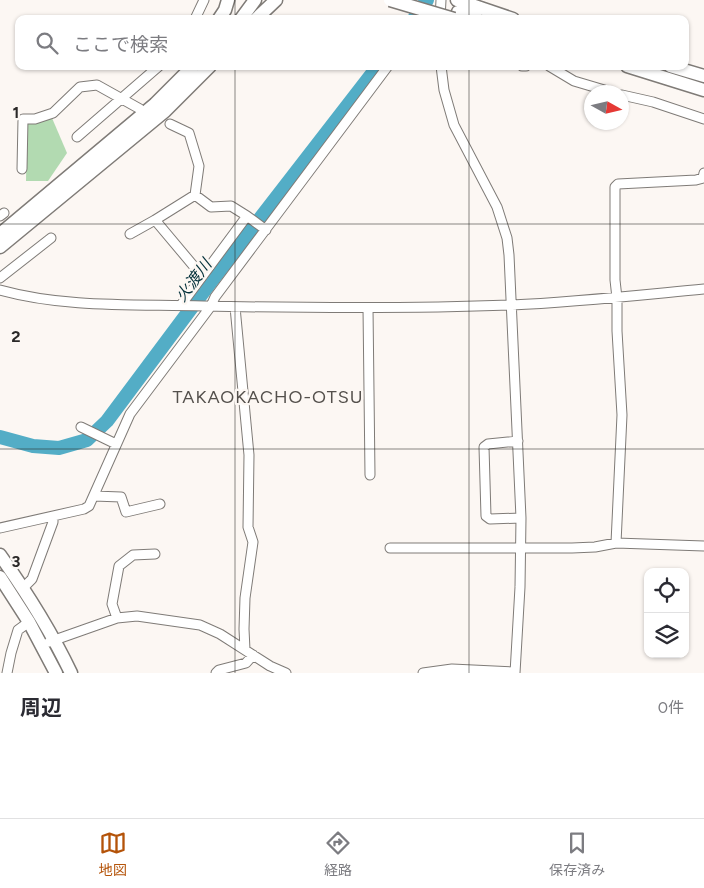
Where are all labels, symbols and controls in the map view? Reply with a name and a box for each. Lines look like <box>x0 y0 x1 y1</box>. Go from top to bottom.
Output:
search box <box>15 15 689 70</box>
icon: search <box>33 29 61 57</box>
text: ここで検索 <box>73 33 168 56</box>
north arrow <box>584 85 629 130</box>
text: 1 <box>13 103 19 122</box>
water label: 火渡川 <box>171 254 217 305</box>
text: 2 <box>11 327 21 346</box>
district label: TAKAOKACHO-OTSU <box>173 386 363 408</box>
text: 3 <box>12 552 21 571</box>
map controls <box>644 568 689 658</box>
button: locate <box>644 568 689 613</box>
button: layers <box>644 613 689 658</box>
text: 周辺 <box>20 695 62 720</box>
text: 0件 <box>658 698 684 717</box>
tab: 地図 <box>99 829 127 879</box>
tab: 経路 <box>324 829 352 879</box>
tab: 保存済み <box>549 829 605 879</box>

